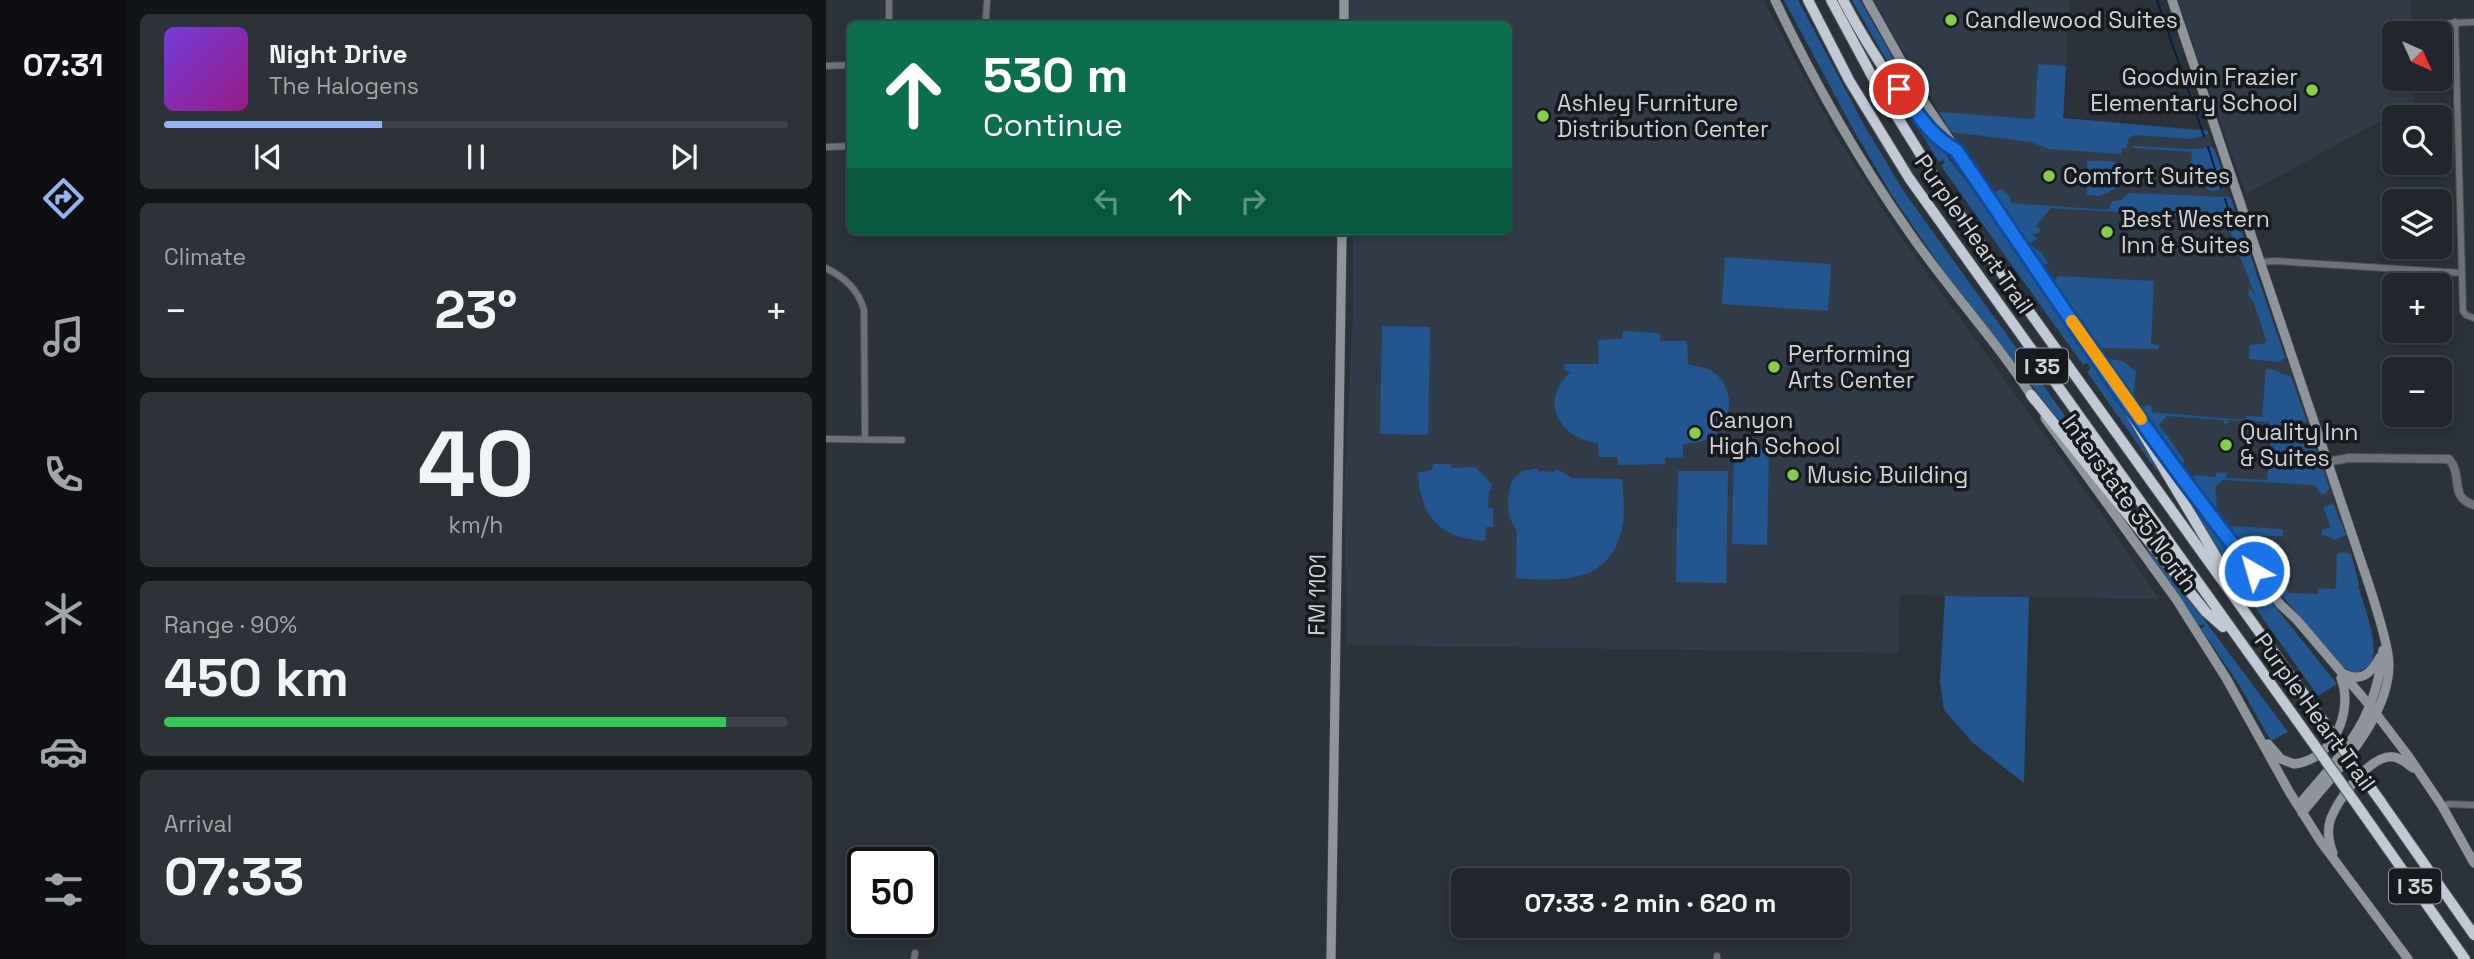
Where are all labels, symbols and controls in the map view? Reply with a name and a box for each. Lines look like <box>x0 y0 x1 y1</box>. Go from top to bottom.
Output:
place label: Candlewood Suites <box>1965 5 2178 35</box>
marker: Candlewood Suites <box>1943 12 1959 28</box>
north arrow <box>2382 21 2452 91</box>
map controls <box>2382 21 2452 427</box>
text: Night Drive <box>269 37 407 71</box>
text: 530 m <box>983 44 1128 106</box>
text: 07:31 <box>23 45 103 85</box>
icon: ahead <box>868 49 959 140</box>
pin <box>1869 59 1929 119</box>
place label: Goodwin Frazier Elementary School <box>2090 62 2298 118</box>
icon: arrive <box>1880 70 1918 108</box>
text: The Halogens <box>269 71 419 101</box>
marker: Goodwin Frazier Elementary School <box>2304 82 2320 98</box>
place label: Ashley Furniture Distribution Center <box>1557 88 1769 144</box>
text: Continue <box>983 105 1123 145</box>
button: search <box>2382 105 2452 175</box>
marker: Ashley Furniture Distribution Center <box>1535 108 1551 124</box>
icon: previous <box>249 138 287 176</box>
icon: pause <box>457 138 495 176</box>
icon: next <box>665 138 703 176</box>
street label: Purple Heart Trail <box>1908 149 2040 319</box>
place label: Comfort Suites <box>2063 161 2230 191</box>
marker: Comfort Suites <box>2041 168 2057 184</box>
icon: directions <box>39 174 88 223</box>
icon: left <box>1088 182 1126 220</box>
icon: ahead <box>1161 182 1199 220</box>
icon: right <box>1234 182 1272 220</box>
button: layers <box>2382 189 2452 259</box>
place label: Best Western Inn & Suites <box>2121 204 2270 260</box>
marker: Best Western Inn & Suites <box>2099 224 2115 240</box>
text: Climate <box>164 242 246 272</box>
button: + <box>2382 273 2452 343</box>
text: 23° <box>435 277 518 343</box>
text: − <box>164 287 188 335</box>
text: + <box>764 287 788 335</box>
icon: music <box>39 312 88 361</box>
place label: Performing Arts Center <box>1788 339 1914 395</box>
road number: I 35 <box>2016 348 2068 384</box>
button: − <box>2382 357 2452 427</box>
marker: Performing Arts Center <box>1766 359 1782 375</box>
place label: Canyon High School <box>1709 405 1841 461</box>
text: 40 <box>418 406 534 523</box>
street label: Interstate 35 North <box>2055 408 2205 598</box>
place label: Quality Inn & Suites <box>2240 417 2358 473</box>
marker: Canyon High School <box>1687 425 1703 441</box>
marker: Quality Inn & Suites <box>2218 437 2234 453</box>
icon: phone <box>39 450 88 499</box>
place label: Music Building <box>1807 460 1968 490</box>
marker: Music Building <box>1785 467 1801 483</box>
text: km/h <box>449 510 503 540</box>
position arrow <box>2217 534 2291 608</box>
street label: FM 1101 <box>1301 554 1333 636</box>
icon: climate <box>39 589 88 638</box>
text: Range · 90% <box>164 610 297 640</box>
street label: Purple Heart Trail <box>2248 627 2382 797</box>
text: 450 km <box>164 645 349 711</box>
icon: car <box>39 727 88 776</box>
text: Arrival <box>164 809 232 839</box>
text: 07:33 <box>164 844 304 910</box>
speed limit sign: 50 <box>847 847 938 938</box>
icon: filters <box>39 865 88 914</box>
road number: I 35 <box>2389 868 2441 903</box>
text: 07:33 · 2 min · 620 m <box>1524 886 1777 920</box>

